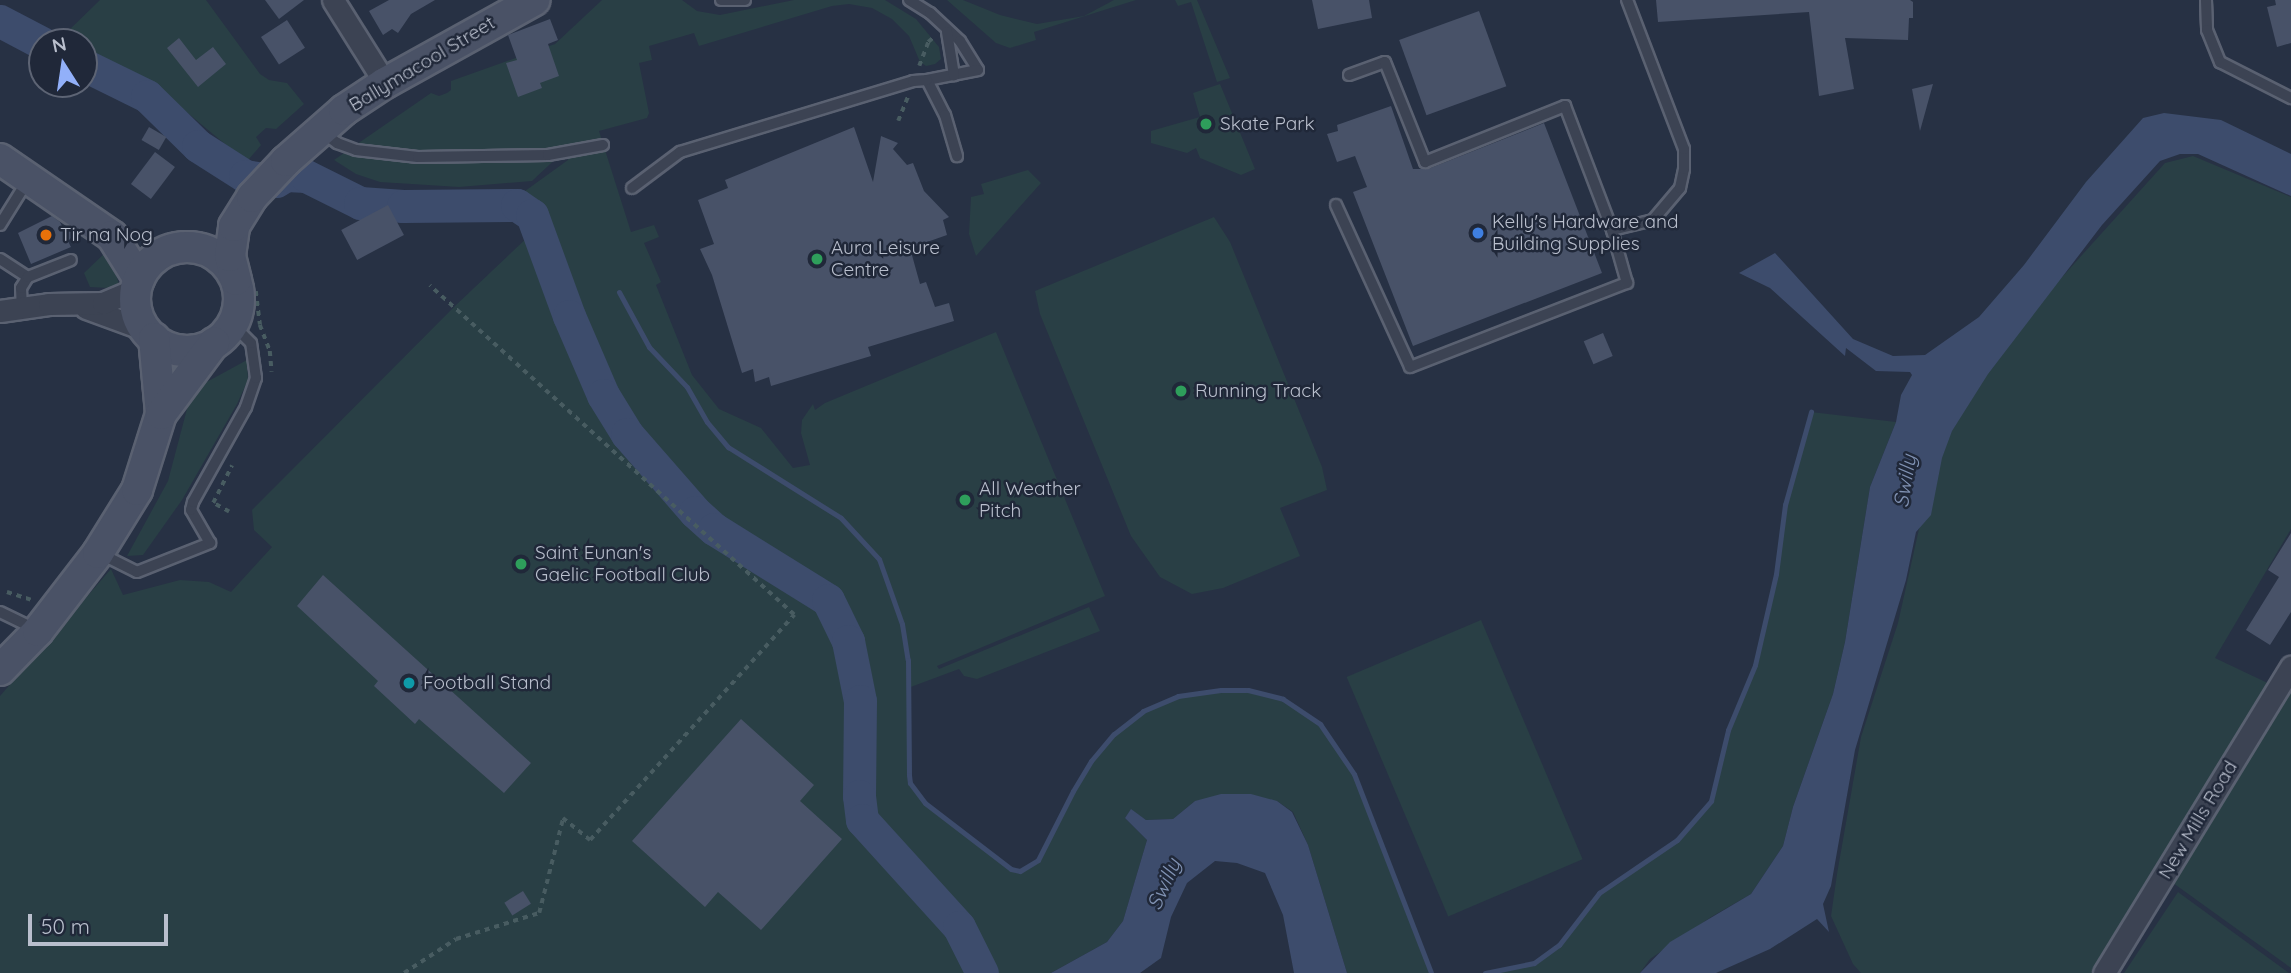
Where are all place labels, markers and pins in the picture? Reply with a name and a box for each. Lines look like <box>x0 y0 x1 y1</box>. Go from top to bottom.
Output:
place label: Skate Park <box>1220 113 1315 135</box>
marker: Skate Park <box>1198 116 1214 132</box>
place label: Kelly's Hardware and Building Supplies <box>1492 211 1678 255</box>
place label: Tir na Nog <box>60 224 153 246</box>
marker: Kelly's Hardware and Building Supplies <box>1470 225 1486 241</box>
marker: Tir na Nog <box>38 227 54 243</box>
place label: Aura Leisure Centre <box>831 237 940 281</box>
marker: Aura Leisure Centre <box>809 251 825 267</box>
place label: Running Track <box>1195 380 1321 402</box>
marker: Running Track <box>1173 383 1189 399</box>
place label: All Weather Pitch <box>979 478 1081 522</box>
marker: All Weather Pitch <box>957 492 973 508</box>
place label: Saint Eunan's Gaelic Football Club <box>535 542 710 586</box>
marker: Saint Eunan's Gaelic Football Club <box>513 556 529 572</box>
place label: Football Stand <box>423 672 551 694</box>
marker: Football Stand <box>401 675 417 691</box>

